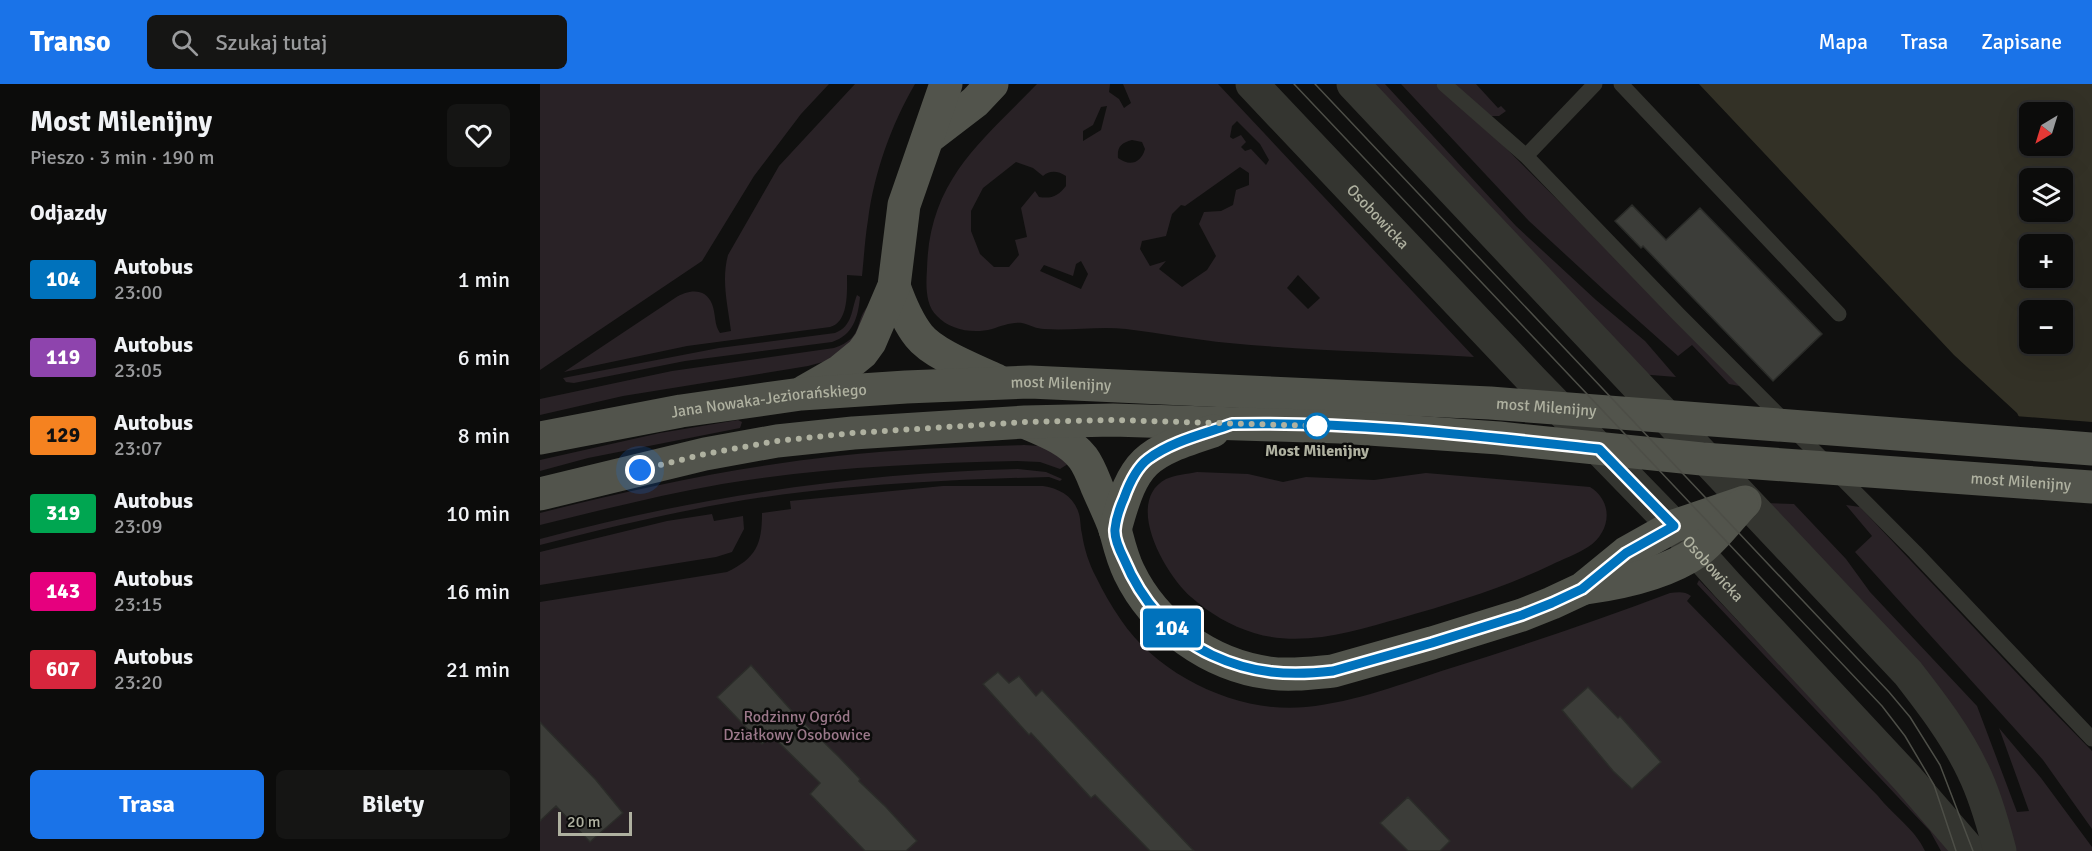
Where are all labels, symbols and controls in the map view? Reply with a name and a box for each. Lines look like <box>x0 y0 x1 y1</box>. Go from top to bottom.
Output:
search box <box>147 15 567 69</box>
text: Transo <box>30 25 111 59</box>
icon: search <box>168 26 201 59</box>
text: Szukaj tutaj <box>216 29 327 56</box>
text: Mapa <box>1818 29 1868 55</box>
text: Trasa <box>1901 29 1948 55</box>
text: Zapisane <box>1981 29 2062 55</box>
north arrow <box>2019 102 2073 156</box>
map controls <box>2019 102 2073 354</box>
button: heart <box>447 104 510 167</box>
text: Most Milenijny <box>30 105 212 139</box>
text: Pieszo · 3 min · 190 m <box>30 145 215 170</box>
button: layers <box>2019 168 2073 222</box>
street label: Osobowicka <box>1342 180 1413 254</box>
text: Odjazdy <box>30 199 107 226</box>
button: + <box>2019 234 2073 288</box>
text: Autobus <box>114 253 193 280</box>
text: 104 <box>46 266 80 292</box>
text: 1 min <box>458 266 510 293</box>
text: 23:00 <box>114 280 163 305</box>
button: − <box>2019 300 2073 354</box>
text: Autobus <box>114 331 193 358</box>
text: 119 <box>46 344 80 370</box>
text: 6 min <box>458 344 510 371</box>
text: 23:05 <box>114 358 163 383</box>
street label: most Milenijny <box>1010 372 1112 396</box>
street label: Jana Nowaka-Jeziorańskiego <box>669 380 867 423</box>
street label: most Milenijny <box>1495 393 1598 421</box>
text: Autobus <box>114 409 193 436</box>
marker: Most Milenijny <box>1304 413 1330 439</box>
text: 129 <box>46 422 80 448</box>
text: 8 min <box>458 422 510 449</box>
text: 23:07 <box>114 436 163 461</box>
place label: Most Milenijny <box>1265 441 1369 461</box>
your location <box>625 455 655 485</box>
street label: most Milenijny <box>1970 468 2072 496</box>
text: Autobus <box>114 487 193 514</box>
text: 319 <box>46 500 80 526</box>
text: 10 min <box>446 500 510 527</box>
text: 23:09 <box>114 514 163 539</box>
street label: Osobowicka <box>1678 532 1748 606</box>
text: Autobus <box>114 565 193 592</box>
text: 143 <box>46 578 80 604</box>
text: 16 min <box>446 578 510 605</box>
text: 23:15 <box>114 592 163 617</box>
line badge: 104 <box>1138 608 1206 648</box>
text: 104 <box>1155 615 1189 641</box>
text: Autobus <box>114 643 193 670</box>
text: 607 <box>46 656 80 682</box>
text: 21 min <box>446 656 510 683</box>
text: 23:20 <box>114 670 163 695</box>
park label: Rodzinny Ogród Działkowy Osobowice <box>723 707 871 745</box>
button: Trasa <box>30 770 264 839</box>
button: Bilety <box>276 770 510 839</box>
scale bar <box>558 809 632 836</box>
text: 20 m <box>567 812 601 832</box>

